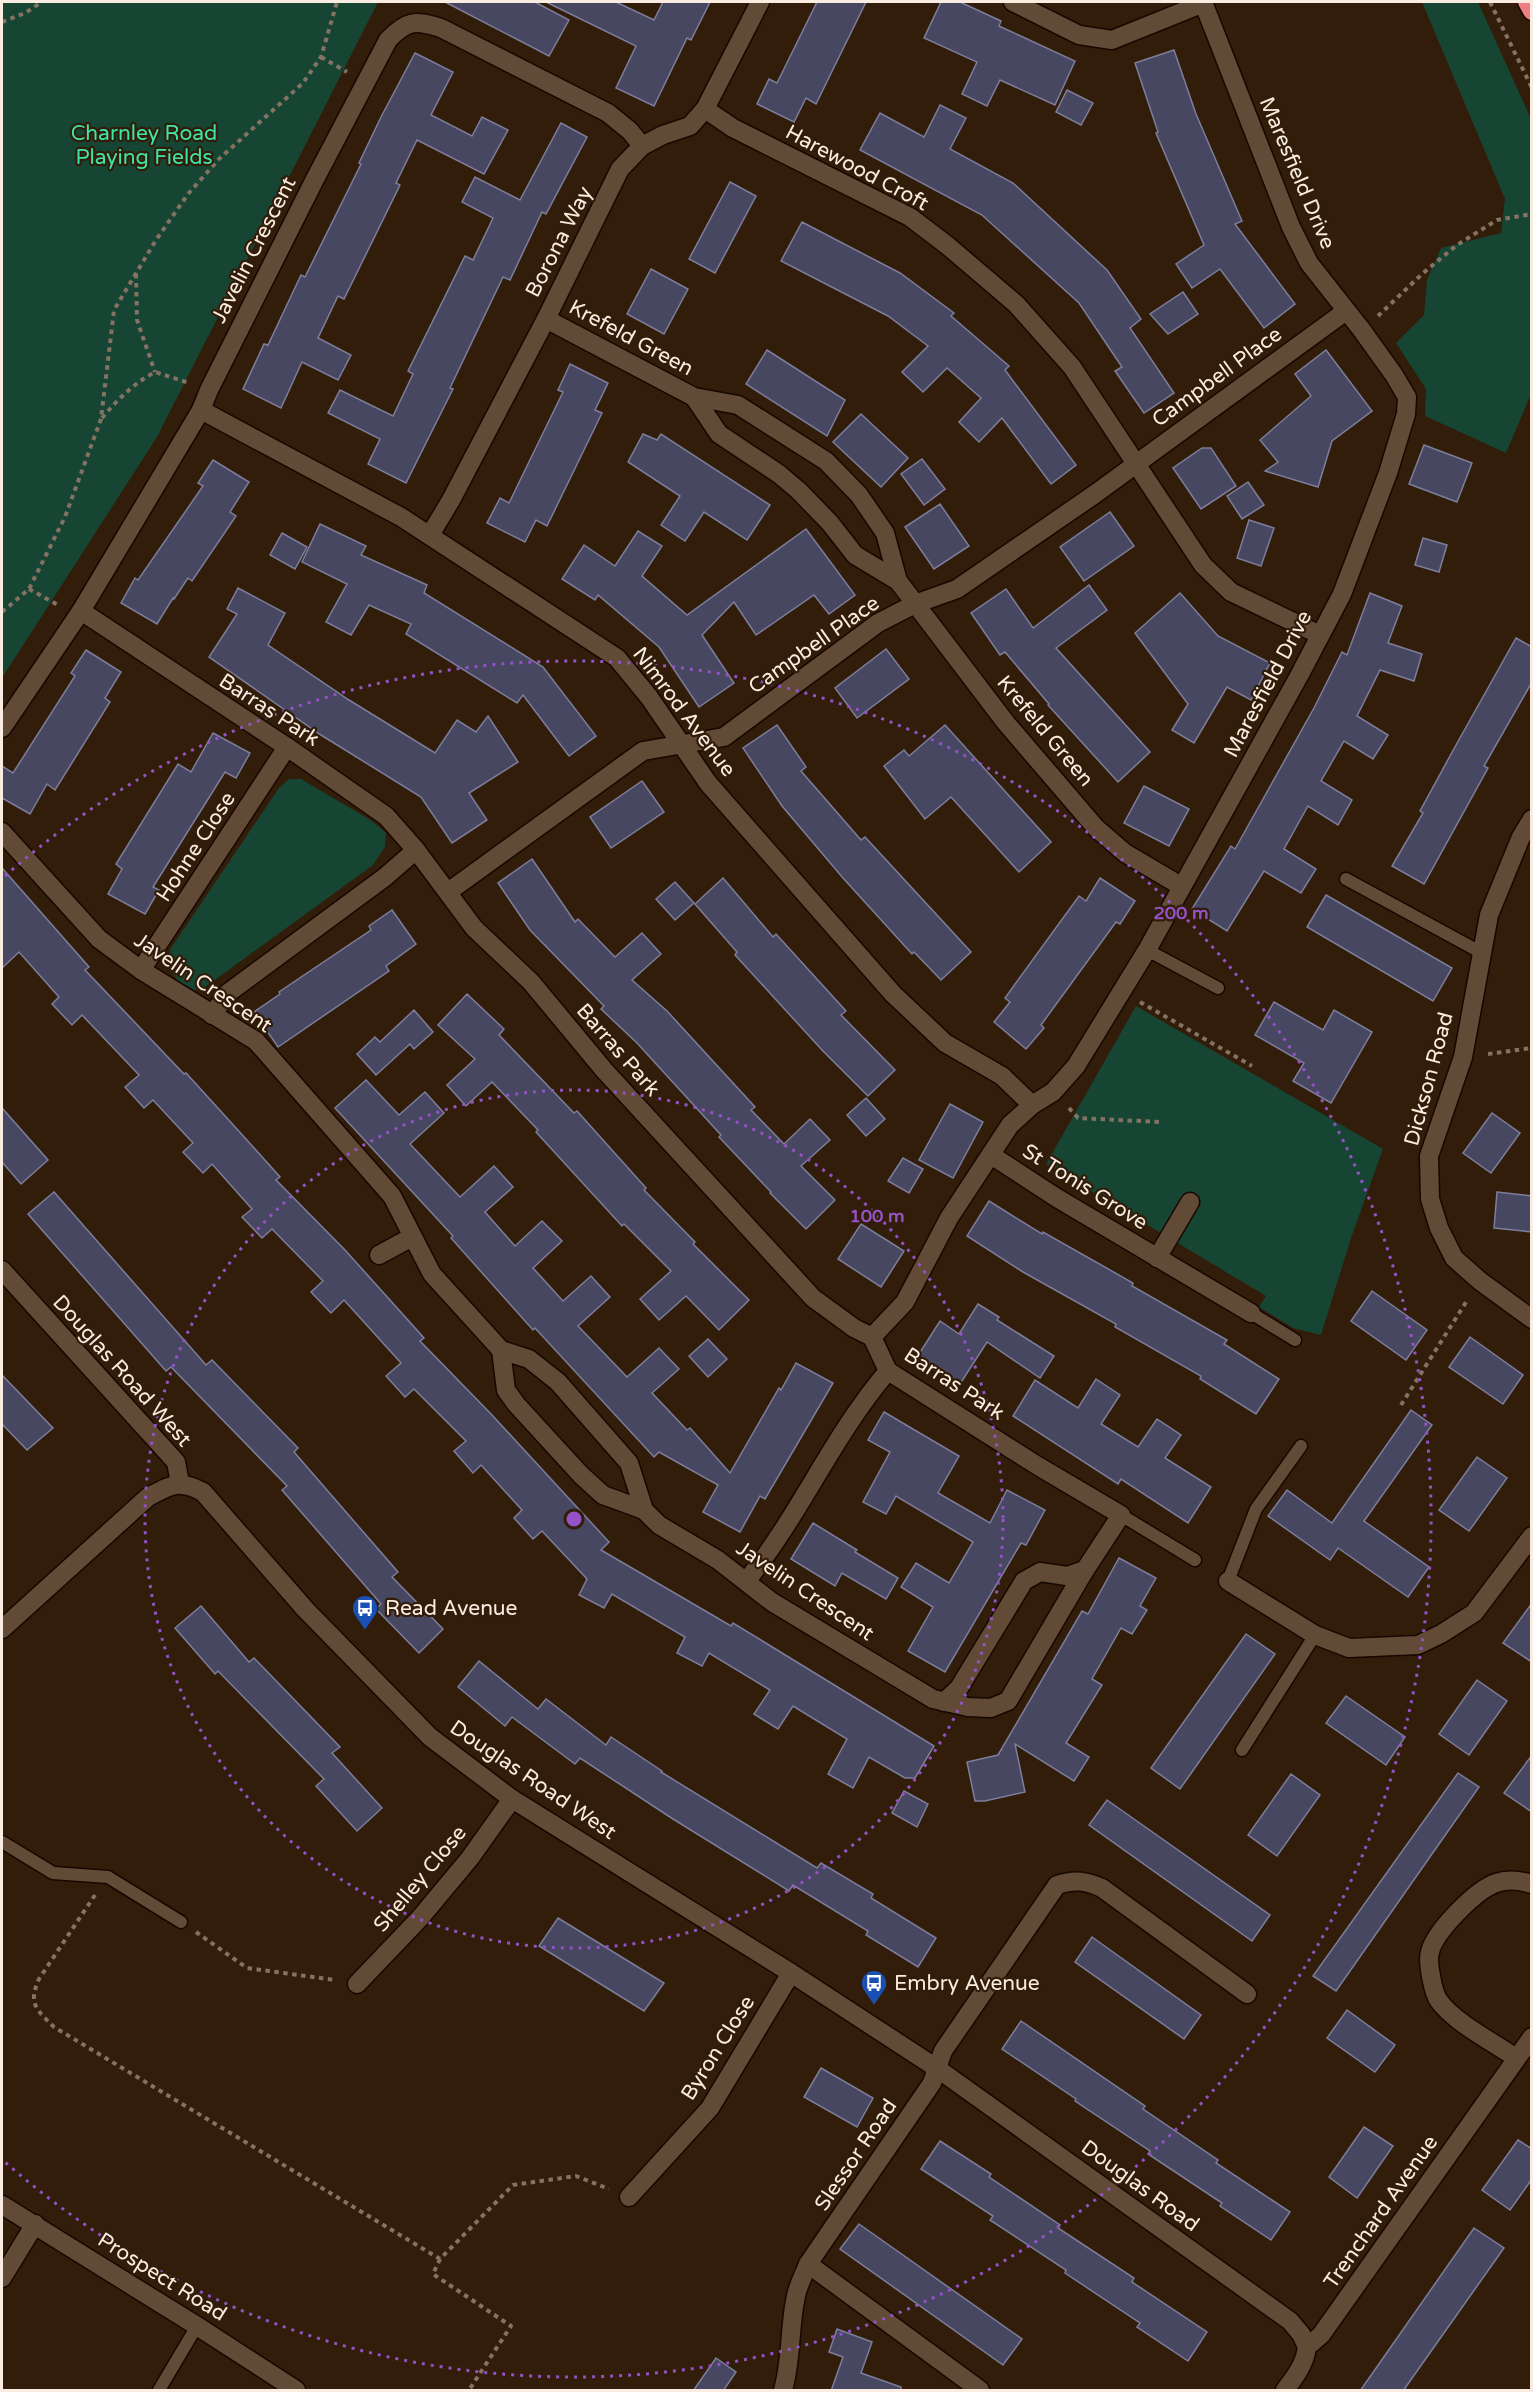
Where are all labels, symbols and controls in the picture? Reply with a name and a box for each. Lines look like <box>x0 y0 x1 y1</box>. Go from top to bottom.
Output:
street label: Maresfield Drive <box>1254 93 1340 253</box>
street label: Harewood Croft <box>781 120 933 216</box>
park label: Charnley Road Playing Fields <box>71 121 217 170</box>
street label: Javelin Crescent <box>206 173 302 327</box>
street label: Borona Way <box>520 182 598 302</box>
street label: Krefeld Green <box>565 295 697 381</box>
street label: Campbell Place <box>1147 322 1287 432</box>
street label: Campbell Place <box>744 591 884 699</box>
street label: Maresfield Drive <box>1219 606 1317 762</box>
street label: Nimrod Avenue <box>627 642 741 782</box>
street label: Barras Park <box>214 668 324 752</box>
street label: Krefeld Green <box>991 670 1099 792</box>
street label: Hohne Close <box>151 787 241 907</box>
text: 200 m <box>1153 902 1209 924</box>
street label: Javelin Crescent <box>129 928 277 1038</box>
street label: Barras Park <box>571 999 665 1101</box>
street label: Dickson Road <box>1399 1010 1459 1148</box>
street label: St Tonis Grove <box>1018 1139 1152 1236</box>
text: 100 m <box>849 1205 905 1227</box>
street label: Douglas Road West <box>47 1290 197 1452</box>
street label: Barras Park <box>899 1342 1009 1426</box>
centre of rings <box>564 1509 584 1529</box>
street label: Javelin Crescent <box>731 1536 879 1646</box>
bus stop icon: Read Avenue <box>350 1593 380 1631</box>
place label: Read Avenue <box>385 1596 518 1621</box>
street label: Douglas Road West <box>445 1715 621 1845</box>
street label: Shelley Close <box>368 1821 472 1937</box>
bus stop icon: Embry Avenue <box>859 1968 889 2006</box>
place label: Embry Avenue <box>894 1971 1040 1996</box>
street label: Byron Close <box>676 1991 760 2105</box>
street label: Slessor Road <box>810 2094 902 2216</box>
street label: Trenchard Avenue <box>1319 2130 1443 2293</box>
street label: Douglas Road <box>1076 2135 1204 2237</box>
street label: Prospect Road <box>93 2227 231 2327</box>

